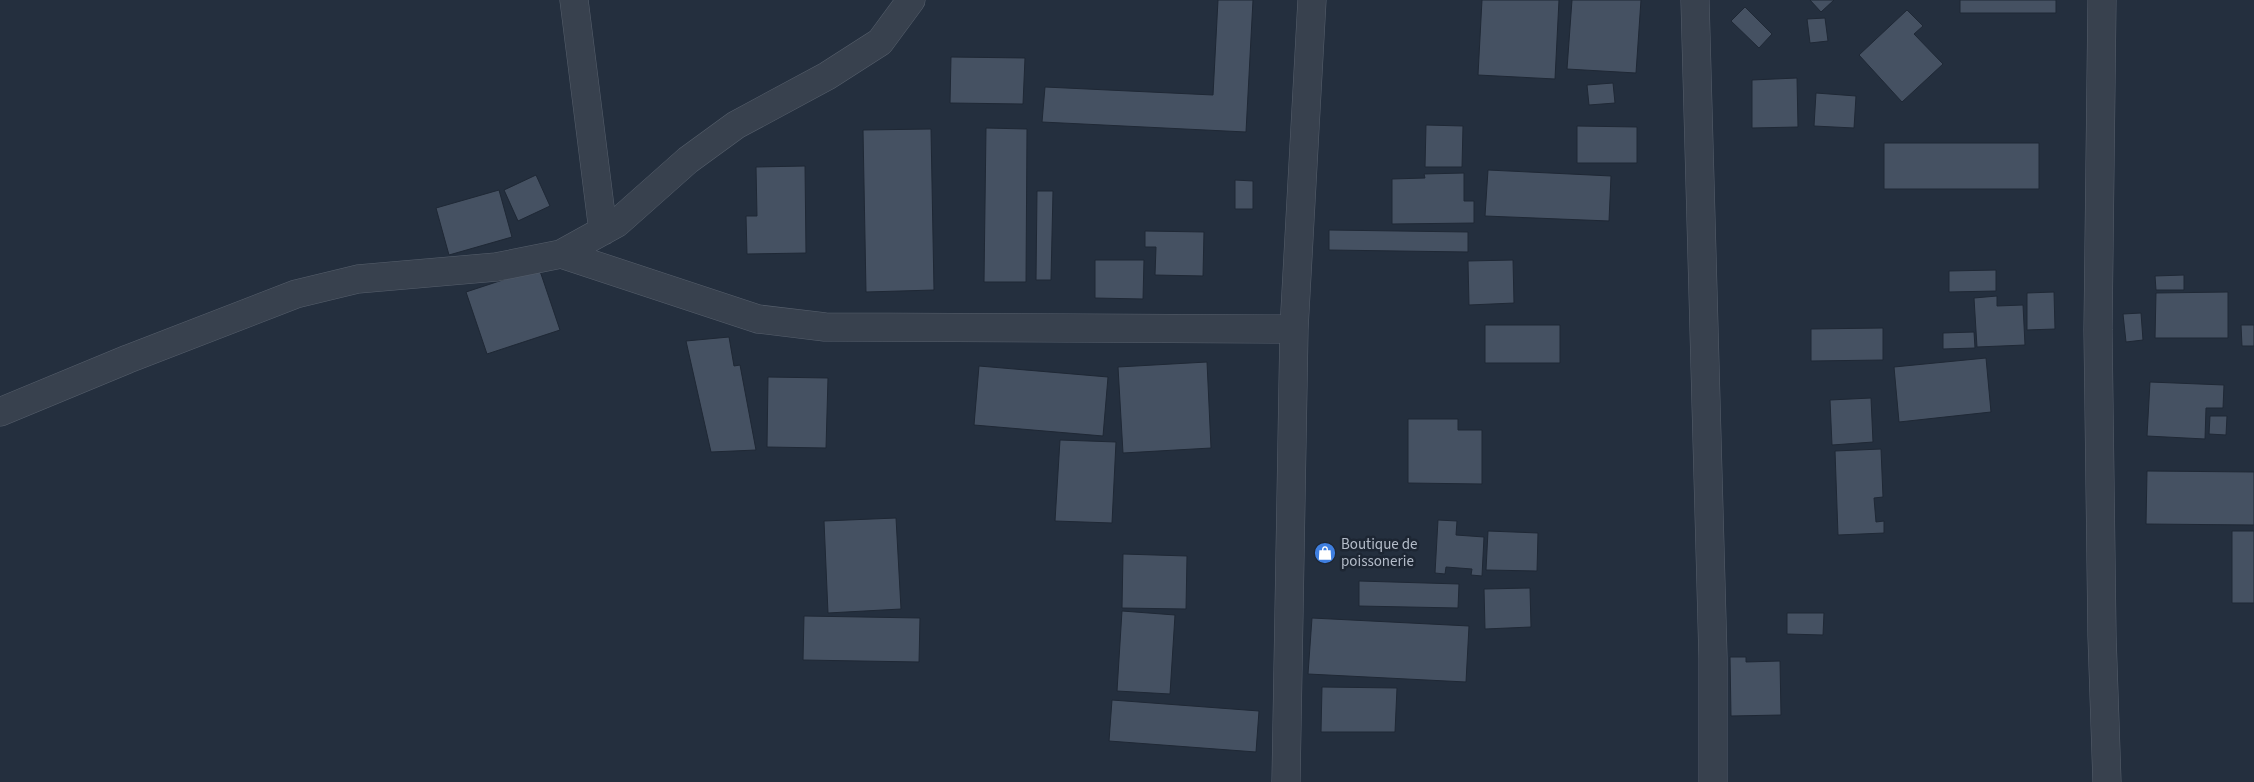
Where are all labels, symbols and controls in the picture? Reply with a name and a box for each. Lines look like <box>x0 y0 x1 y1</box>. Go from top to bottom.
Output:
place label: Boutique de poissonerie <box>1341 534 1418 572</box>
shop icon: Boutique de poissonerie <box>1313 541 1337 565</box>

